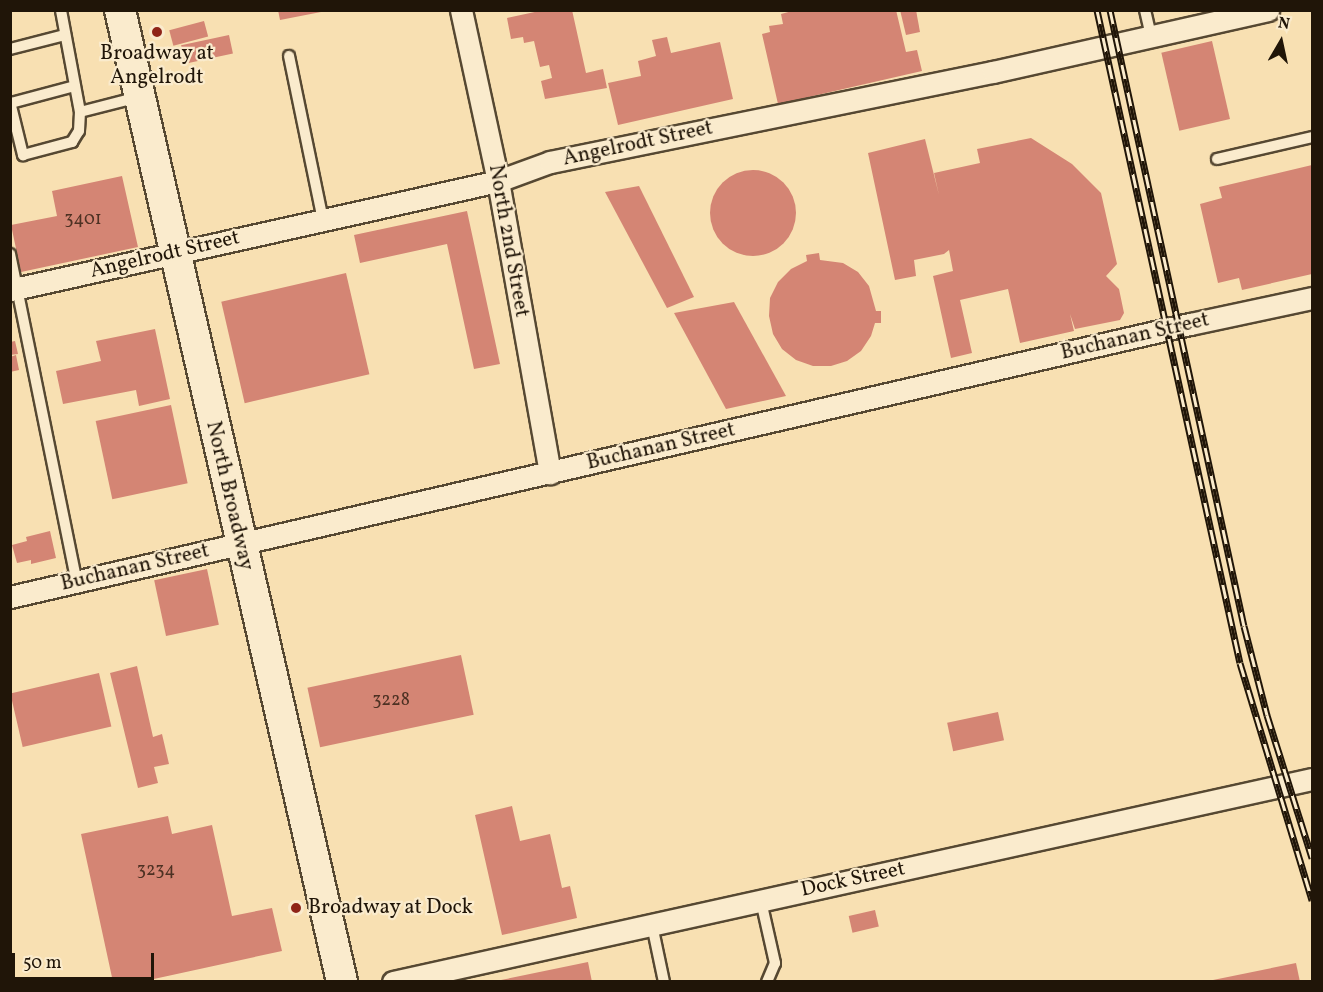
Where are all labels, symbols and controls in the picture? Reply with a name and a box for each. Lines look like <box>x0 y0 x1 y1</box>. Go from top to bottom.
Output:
north arrow <box>1251 12 1311 72</box>
text: N <box>1276 12 1291 36</box>
marker: Broadway at Angelrodt <box>150 25 164 39</box>
place label: Broadway at Angelrodt <box>100 41 214 91</box>
street label: Angelrodt Street <box>561 116 715 172</box>
street label: North 2nd Street <box>482 163 534 319</box>
house number: 3401 <box>64 209 102 231</box>
street label: Angelrodt Street <box>88 226 242 284</box>
street label: Buchanan Street <box>1058 308 1212 366</box>
street label: Buchanan Street <box>584 418 738 476</box>
street label: North Broadway <box>200 419 258 573</box>
street label: Buchanan Street <box>58 539 212 597</box>
house number: 3228 <box>372 690 410 712</box>
street label: Dock Street <box>799 857 907 903</box>
house number: 3234 <box>137 860 175 882</box>
place label: Broadway at Dock <box>308 895 474 921</box>
marker: Broadway at Dock <box>289 901 303 915</box>
scale bar <box>15 941 158 979</box>
text: 50 m <box>23 951 62 976</box>

